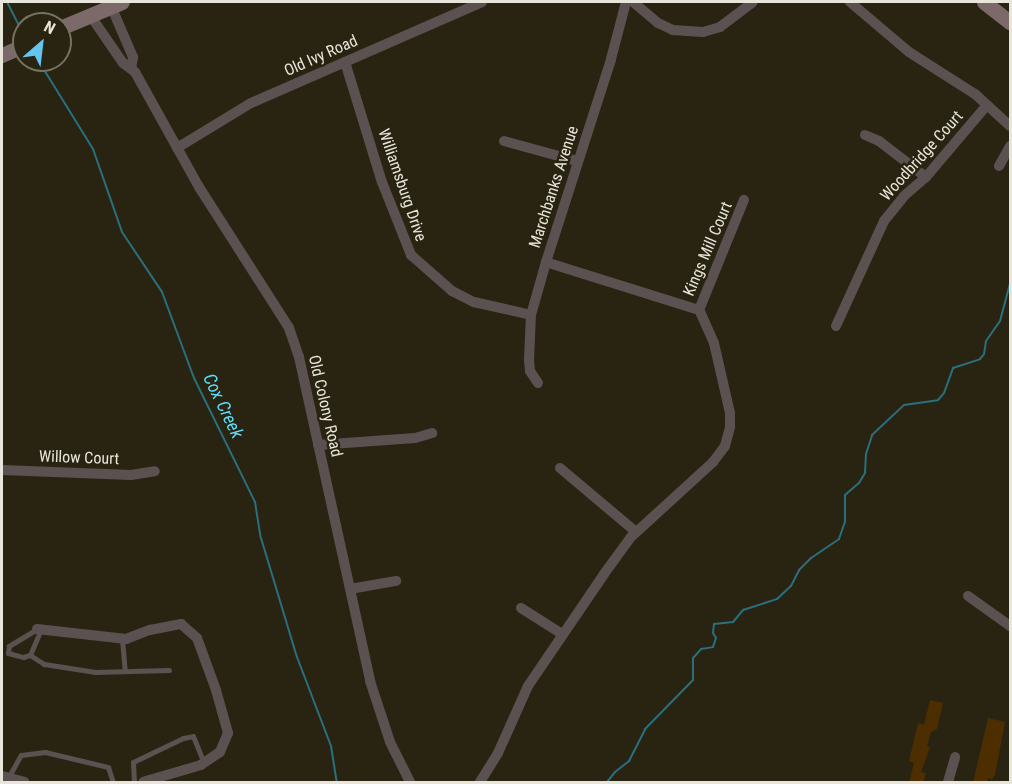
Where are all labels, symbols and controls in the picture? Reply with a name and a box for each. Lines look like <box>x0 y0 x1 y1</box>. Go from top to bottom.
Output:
north arrow <box>12 12 72 72</box>
text: N <box>41 17 59 38</box>
street label: Old Ivy Road <box>281 31 361 81</box>
street label: Woodbridge Court <box>877 107 967 205</box>
street label: Marchbanks Avenue <box>525 124 583 250</box>
street label: Williamsburg Drive <box>374 126 430 244</box>
street label: Kings Mill Court <box>680 199 736 299</box>
street label: Old Colony Road <box>304 353 346 459</box>
water label: Cox Creek <box>198 370 248 442</box>
street label: Willow Court <box>39 447 119 469</box>

